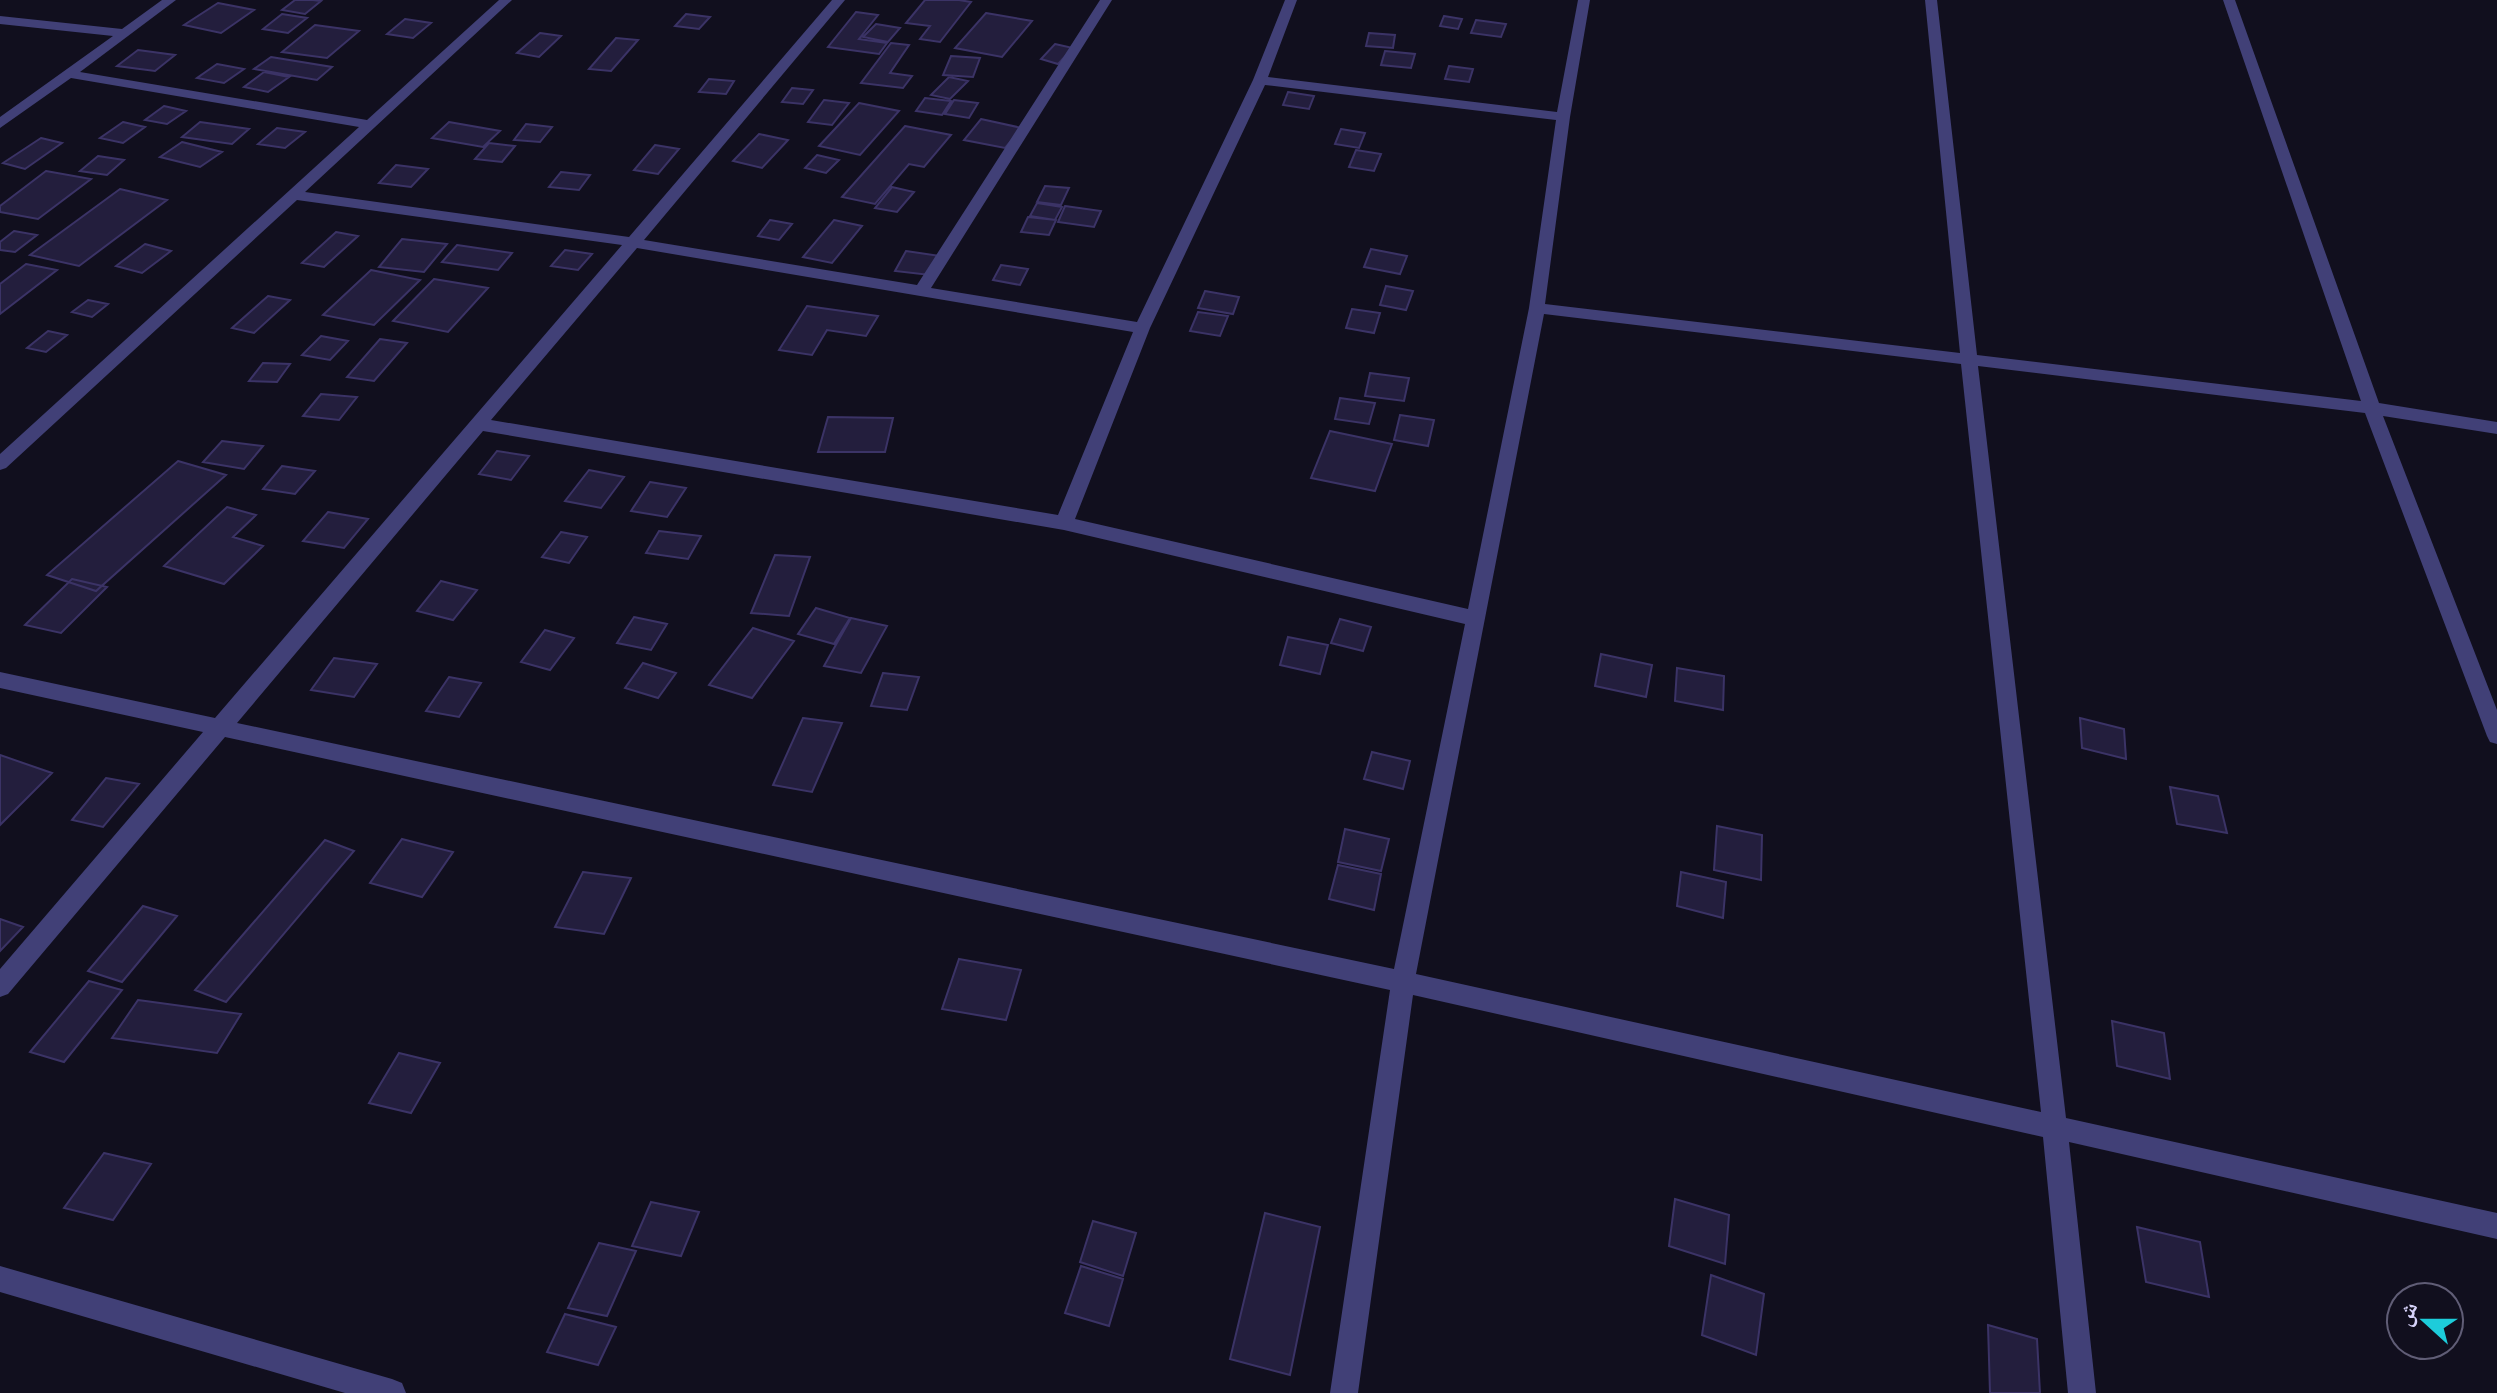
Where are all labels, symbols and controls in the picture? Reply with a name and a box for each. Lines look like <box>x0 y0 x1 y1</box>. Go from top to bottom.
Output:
north arrow <box>2385 1281 2465 1361</box>
text: ش <box>2389 1298 2424 1330</box>

